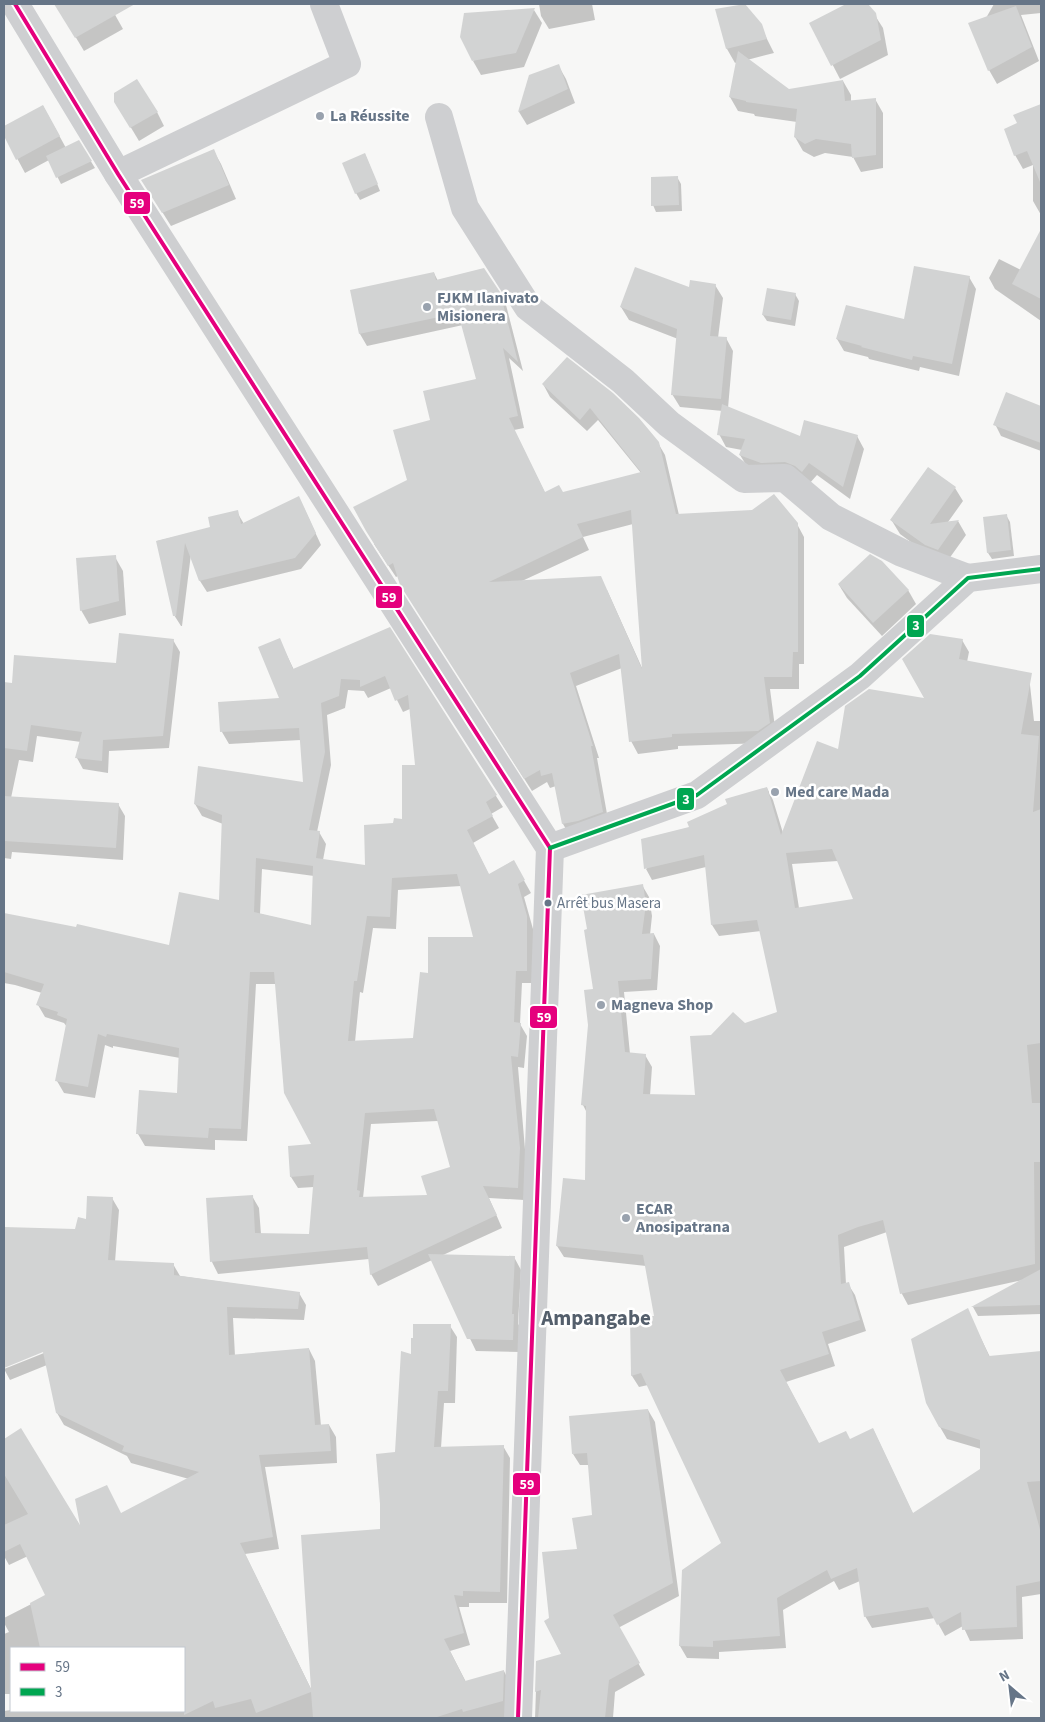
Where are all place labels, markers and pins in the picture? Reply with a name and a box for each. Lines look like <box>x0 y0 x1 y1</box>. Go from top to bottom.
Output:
place label: La Réussite <box>330 105 410 127</box>
marker: La Réussite <box>314 110 326 122</box>
place label: FJKM Ilanivato Misionera <box>437 287 539 327</box>
marker: FJKM Ilanivato Misionera <box>421 301 433 313</box>
place label: Med care Mada <box>785 781 890 803</box>
marker: Med care Mada <box>769 786 781 798</box>
place label: Arrêt bus Masera <box>557 893 661 914</box>
marker: Arrêt bus Masera <box>543 898 553 908</box>
place label: Magneva Shop <box>611 994 713 1016</box>
marker: Magneva Shop <box>595 999 607 1011</box>
place label: ECAR Anosipatrana <box>635 1198 730 1238</box>
marker: ECAR Anosipatrana <box>620 1212 632 1224</box>

